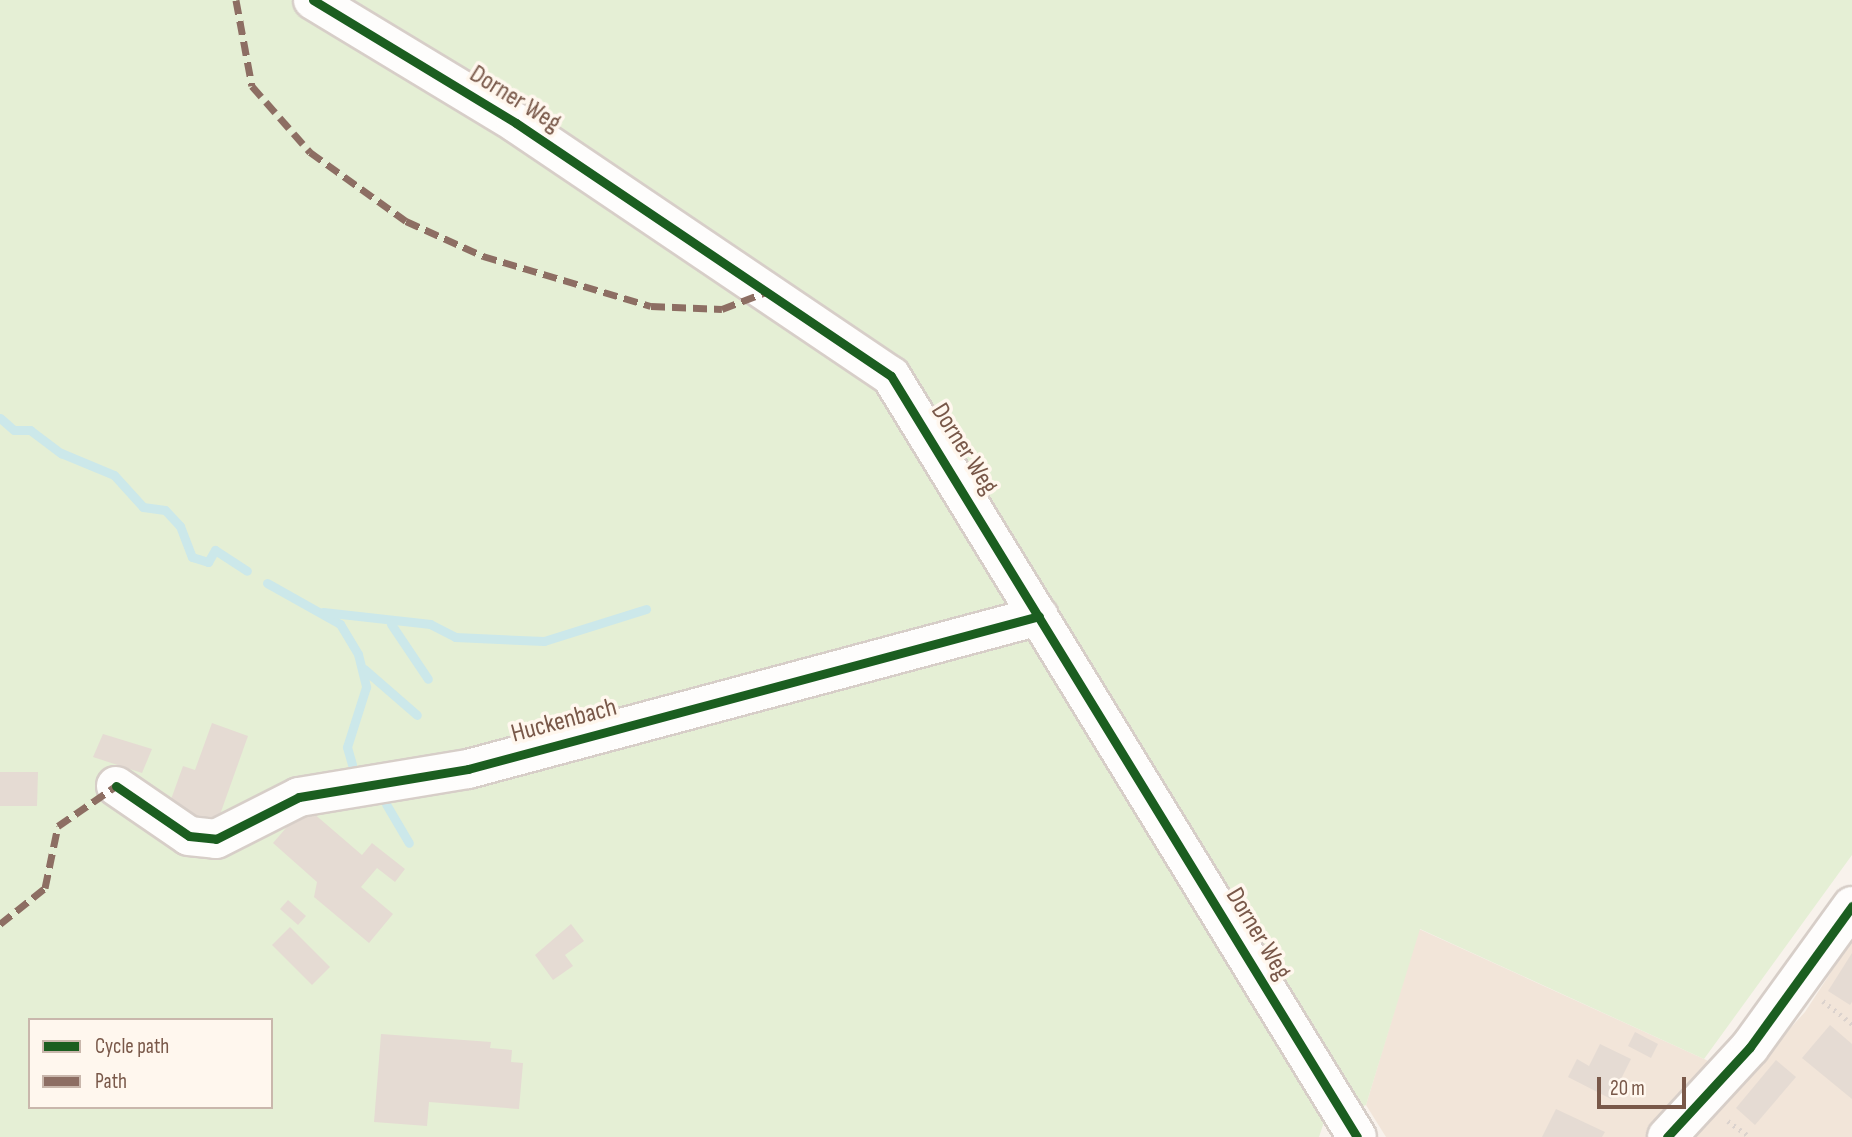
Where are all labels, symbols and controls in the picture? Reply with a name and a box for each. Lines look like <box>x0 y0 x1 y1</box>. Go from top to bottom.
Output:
street label: Dorner Weg <box>464 59 566 139</box>
street label: Dorner Weg <box>924 398 1004 500</box>
street label: Huckenbach <box>508 692 620 750</box>
street label: Dorner Weg <box>1218 882 1298 986</box>
legend <box>28 1018 273 1109</box>
text: Cycle path <box>95 1034 169 1059</box>
scale bar <box>1600 1064 1689 1108</box>
text: Path <box>95 1069 127 1094</box>
text: 20 m <box>1610 1076 1645 1101</box>

